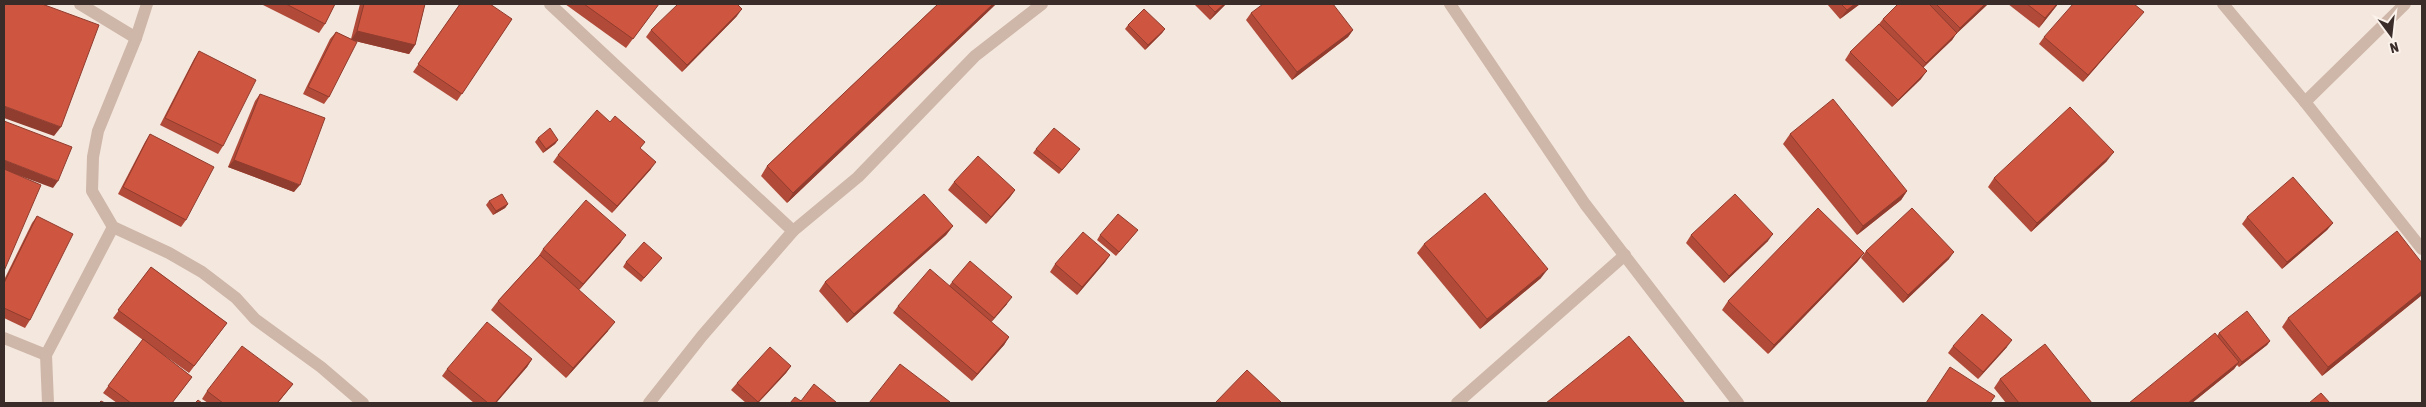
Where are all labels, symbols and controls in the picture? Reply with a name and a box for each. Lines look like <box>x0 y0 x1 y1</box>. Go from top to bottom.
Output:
north arrow <box>2366 10 2416 60</box>
text: N <box>2388 39 2400 56</box>

